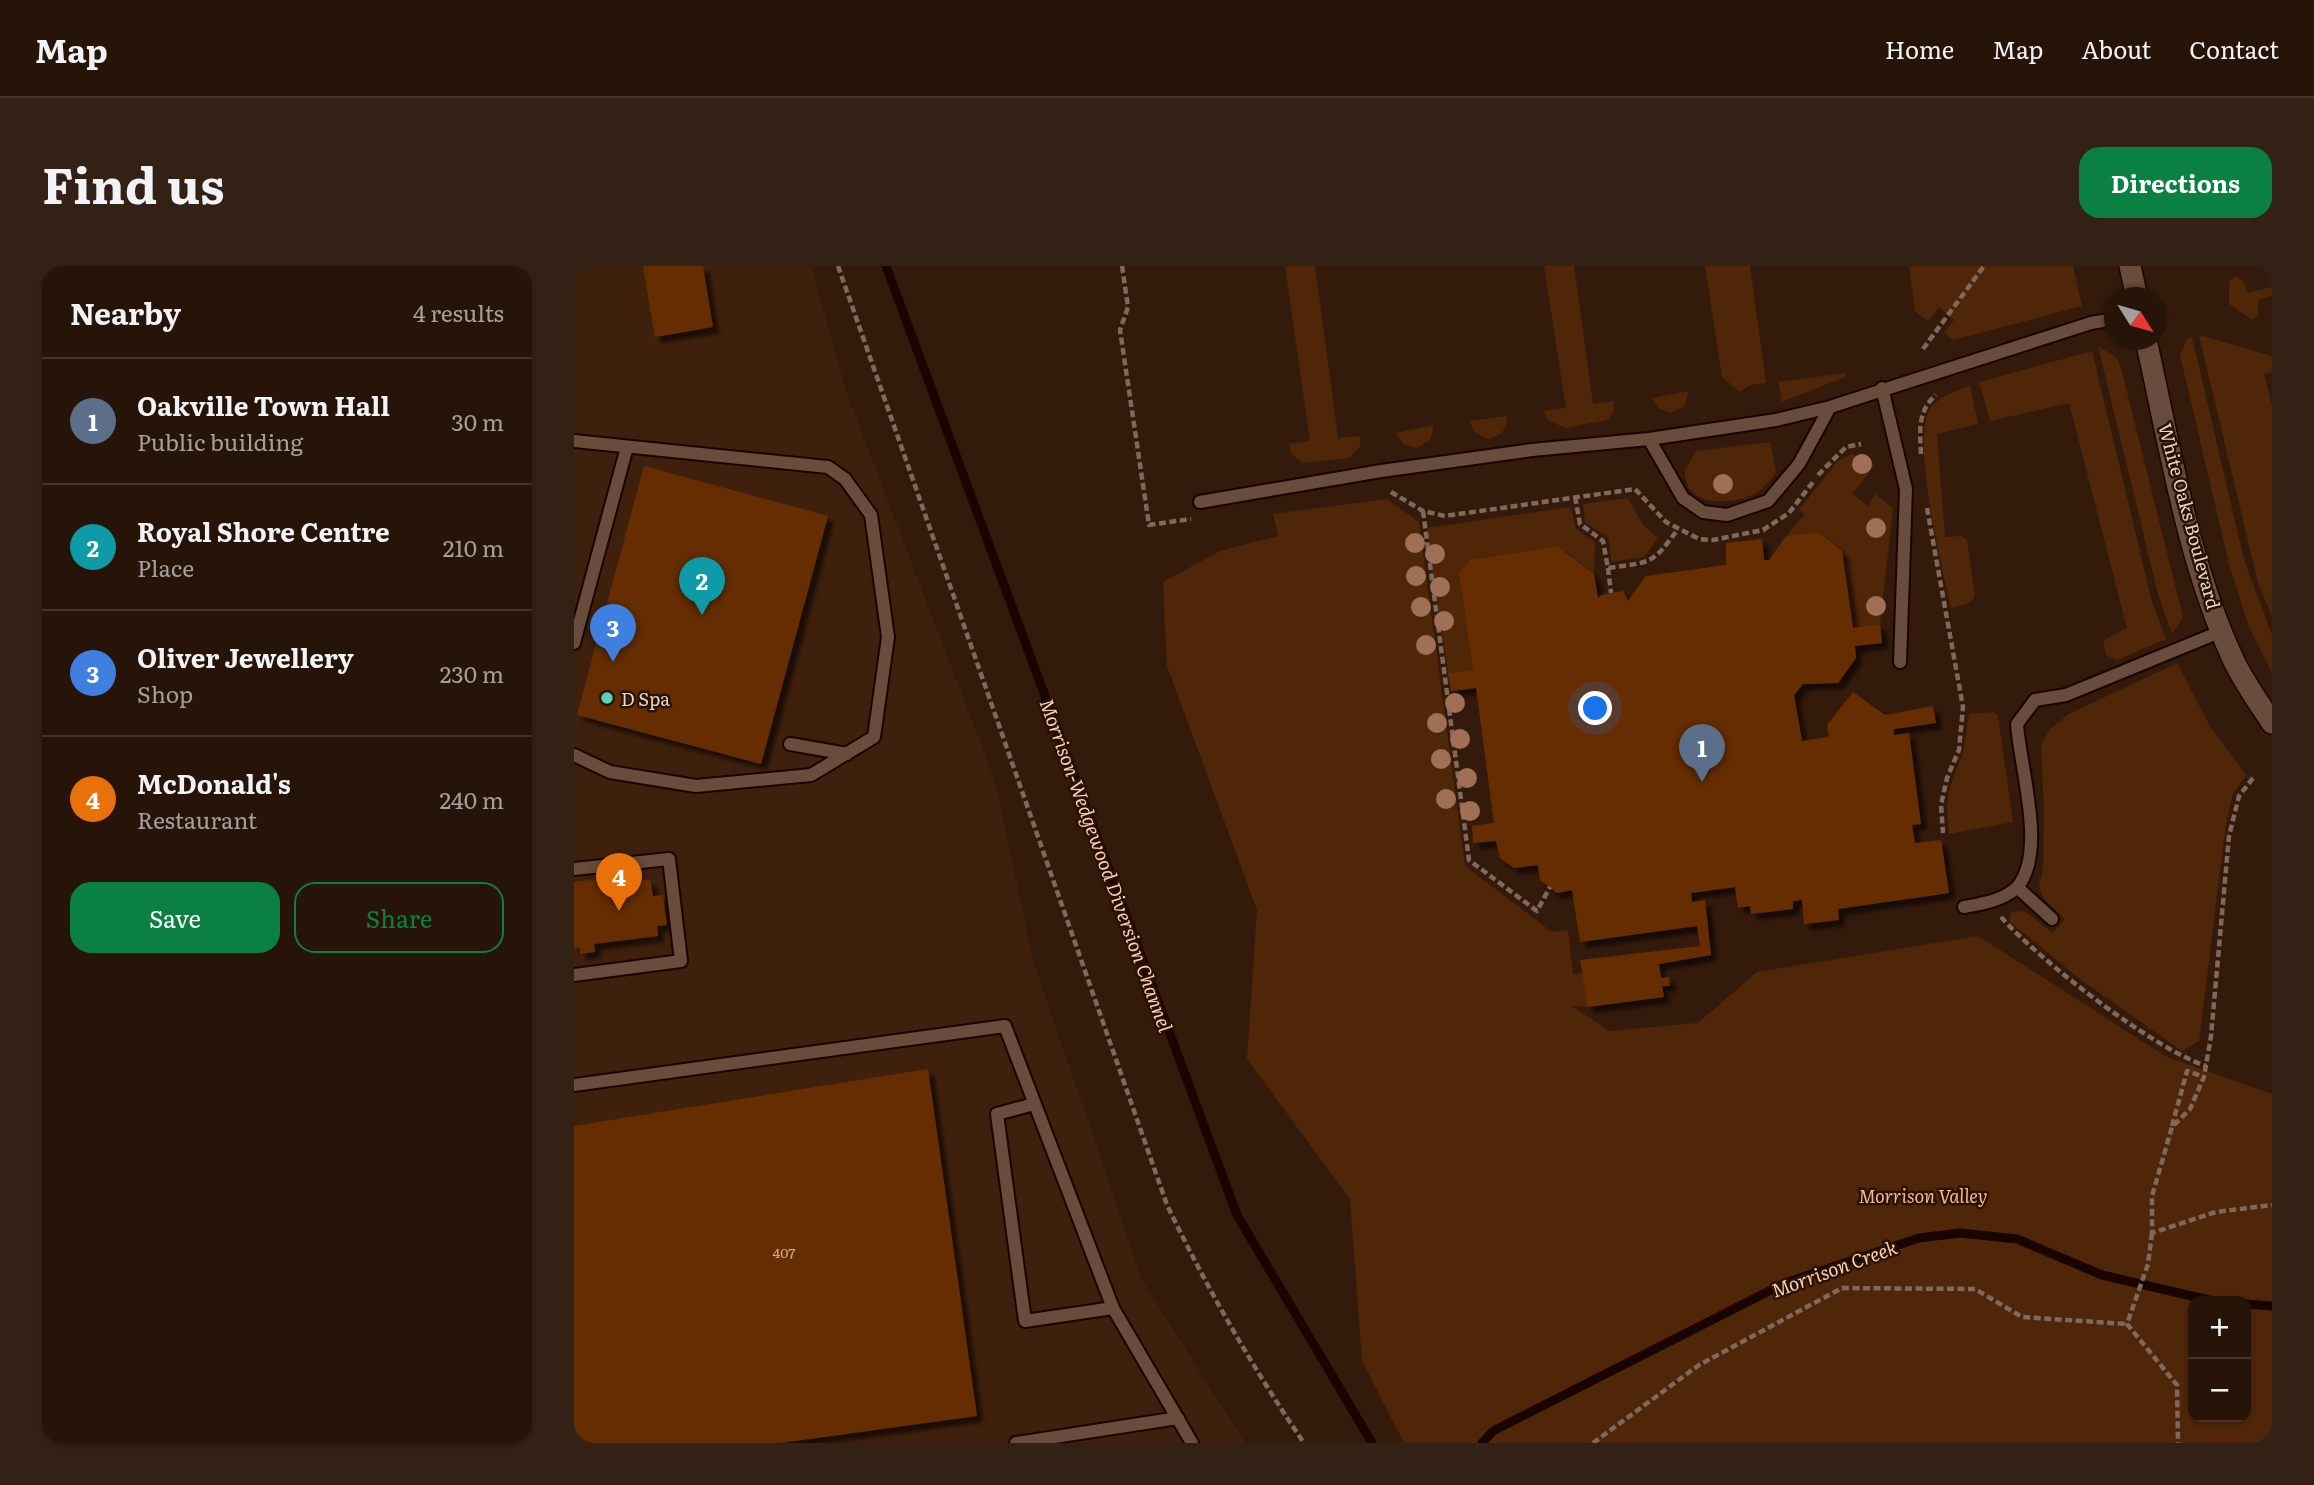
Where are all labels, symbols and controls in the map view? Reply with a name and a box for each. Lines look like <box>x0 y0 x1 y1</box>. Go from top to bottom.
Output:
text: Map <box>35 24 108 73</box>
text: Home <box>1885 31 1954 66</box>
text: Map <box>1992 31 2043 66</box>
text: About <box>2081 31 2151 66</box>
text: Contact <box>2189 31 2279 66</box>
text: Find us <box>42 146 225 219</box>
button: Directions <box>2079 147 2272 218</box>
north arrow <box>2104 287 2167 350</box>
text: Nearby <box>70 290 181 334</box>
text: 4 results <box>413 295 504 329</box>
text: Oakville Town Hall <box>137 385 390 424</box>
text: 1 <box>88 404 98 438</box>
text: 30 m <box>451 404 504 438</box>
street label: White Oaks Boulevard <box>2152 420 2228 612</box>
text: Public building <box>137 424 303 458</box>
text: Royal Shore Centre <box>137 511 390 550</box>
text: 2 <box>87 530 99 564</box>
text: 210 m <box>443 530 504 564</box>
text: Place <box>137 550 194 584</box>
pin: 2 <box>679 557 725 615</box>
pin: 3 <box>590 604 636 662</box>
text: Oliver Jewellery <box>137 637 354 676</box>
text: 3 <box>87 656 99 690</box>
text: 230 m <box>440 656 504 690</box>
text: Shop <box>137 676 193 710</box>
place label: D Spa <box>621 685 670 712</box>
marker: D Spa <box>599 690 615 706</box>
your location <box>1578 691 1612 725</box>
water label: Morrison-Wedgewood Diversion Channel <box>1033 694 1181 1036</box>
pin: 1 <box>1679 724 1725 782</box>
text: McDonald's <box>137 763 291 802</box>
text: 4 <box>86 782 100 816</box>
text: 240 m <box>439 782 504 816</box>
text: Restaurant <box>137 802 257 836</box>
pin: 4 <box>596 853 642 911</box>
button: Save <box>70 882 280 953</box>
button: Share <box>294 882 504 953</box>
park label: Morrison Valley <box>1858 1182 1988 1209</box>
water label: Morrison Creek <box>1767 1232 1901 1304</box>
house number: 407 <box>773 1242 795 1262</box>
map controls <box>2188 1296 2251 1422</box>
button: + <box>2188 1296 2251 1359</box>
button: − <box>2188 1359 2251 1422</box>

